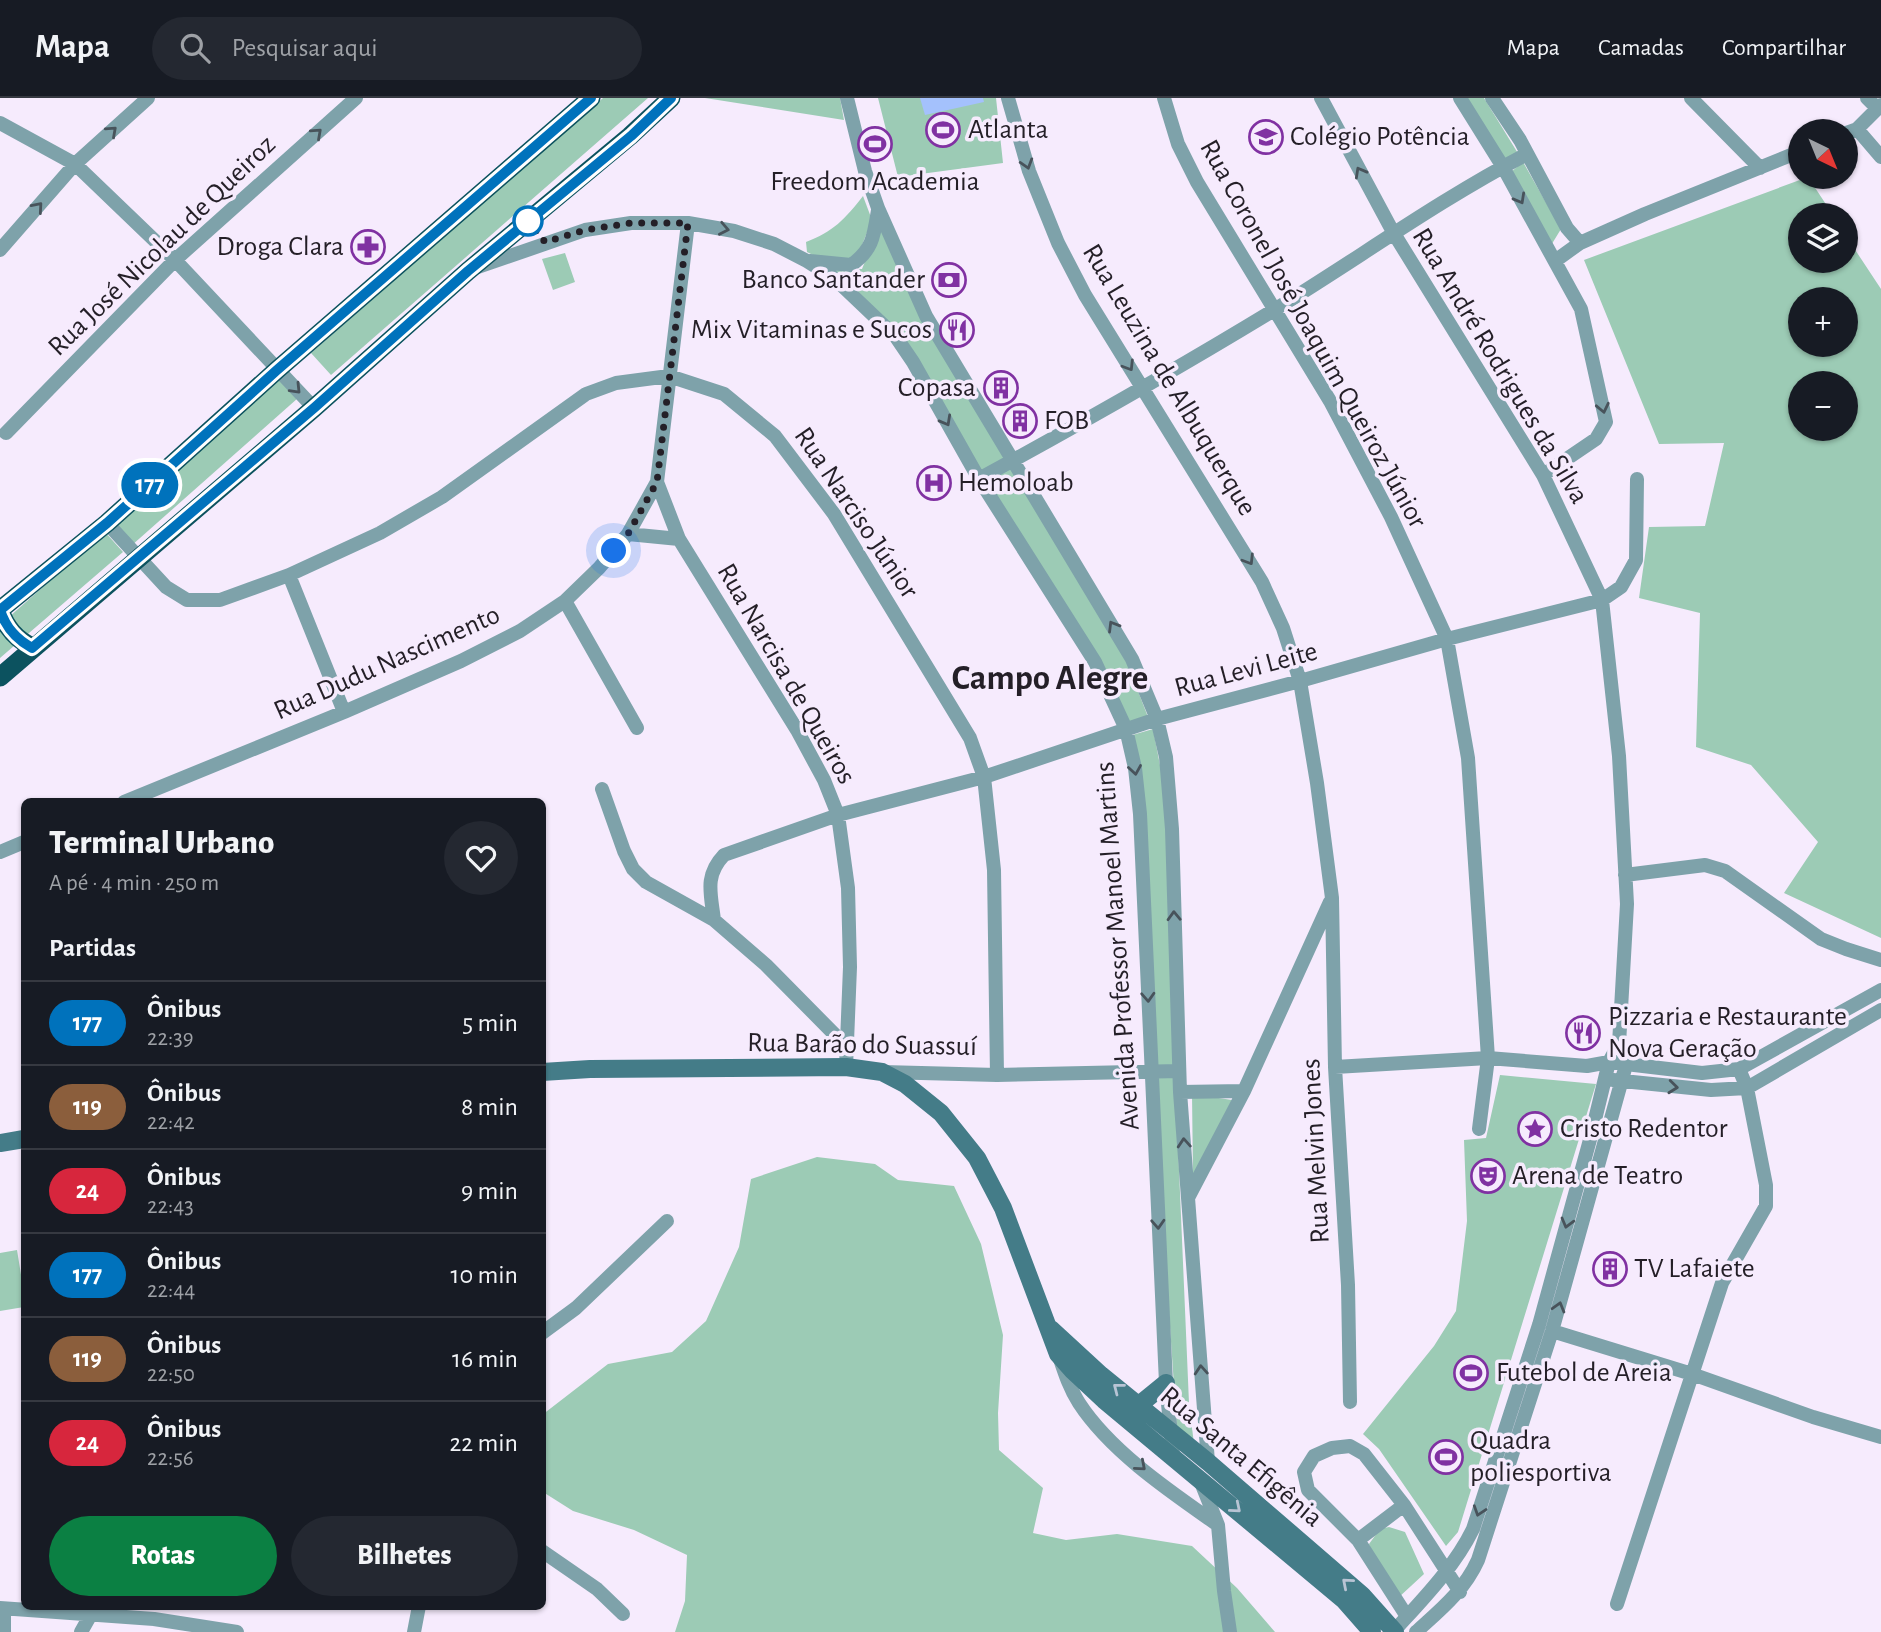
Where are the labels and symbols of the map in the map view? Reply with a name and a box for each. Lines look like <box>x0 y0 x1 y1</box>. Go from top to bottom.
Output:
sports icon: Atlanta <box>924 111 962 149</box>
place label: Atlanta <box>968 116 1049 144</box>
school or university icon: Colégio Potência <box>1247 118 1285 156</box>
north arrow <box>1788 119 1858 189</box>
place label: Colégio Potência <box>1290 123 1470 151</box>
sports icon: Freedom Academia <box>856 125 894 163</box>
one-way arrow <box>104 127 117 139</box>
one-way arrow <box>309 128 322 141</box>
street label: Rua José Nicolau de Queiroz <box>43 131 281 361</box>
street label: Rua Coronel José Joaquim Queiroz Júnior <box>1194 135 1432 533</box>
one-way arrow <box>1019 157 1033 169</box>
one-way arrow <box>1355 167 1368 179</box>
place label: Freedom Academia <box>770 168 980 196</box>
one-way arrow <box>1512 191 1525 204</box>
one-way arrow <box>29 202 42 215</box>
unlabelled marker <box>513 206 543 236</box>
one-way arrow <box>718 221 730 236</box>
street label: Rua André Rodrigues da Silva <box>1407 223 1593 509</box>
pharmacy icon: Droga Clara <box>349 228 387 266</box>
place label: Droga Clara <box>216 233 344 261</box>
street label: Rua Leuzina de Albuquerque <box>1077 239 1261 521</box>
bank icon: Banco Santander <box>930 261 968 299</box>
place label: Banco Santander <box>741 266 925 294</box>
restaurant icon: Mix Vitaminas e Sucos <box>938 311 976 349</box>
place label: Mix Vitaminas e Sucos <box>691 316 932 344</box>
one-way arrow <box>1121 358 1134 371</box>
building icon: Copasa <box>982 369 1020 407</box>
place label: Copasa <box>898 374 976 402</box>
one-way arrow <box>287 381 300 394</box>
building icon: FOB <box>1001 402 1039 440</box>
one-way arrow <box>1594 402 1609 414</box>
place label: FOB <box>1044 407 1089 435</box>
one-way arrow <box>938 414 951 427</box>
street label: Rua Narciso Júnior <box>789 422 923 604</box>
line badge: 177 <box>110 462 190 508</box>
hospital icon: Hemoloab <box>915 464 953 502</box>
place label: Hemoloab <box>958 469 1074 497</box>
your location <box>596 533 631 568</box>
one-way arrow <box>1240 552 1253 565</box>
street label: Rua Narcisa de Queiros <box>711 559 861 789</box>
street label: Rua Dudu Nascimento <box>270 601 504 725</box>
one-way arrow <box>1108 621 1121 634</box>
street label: Rua Levi Leite <box>1172 638 1320 702</box>
district label: Campo Alegre <box>952 661 1148 696</box>
street label: Avenida Professor Manoel Martins <box>1091 761 1145 1131</box>
one-way arrow <box>1127 764 1142 776</box>
one-way arrow <box>1167 910 1182 921</box>
one-way arrow <box>1140 992 1155 1003</box>
place label: Pizzaria e Restaurante Nova Geração <box>1608 1003 1847 1063</box>
restaurant icon: Pizzaria e Restaurante Nova Geração <box>1564 1014 1602 1052</box>
street label: Rua Barão do Suassuí <box>747 1029 977 1061</box>
street label: Rua Melvin Jones <box>1297 1058 1335 1244</box>
one-way arrow <box>1667 1079 1679 1094</box>
place icon: Cristo Redentor <box>1516 1110 1554 1148</box>
place label: Cristo Redentor <box>1560 1115 1727 1143</box>
one-way arrow <box>1177 1137 1192 1148</box>
theatre icon: Arena de Teatro <box>1469 1157 1507 1195</box>
place label: Arena de Teatro <box>1512 1162 1683 1190</box>
one-way arrow <box>1561 1217 1576 1229</box>
one-way arrow <box>1151 1219 1166 1230</box>
building icon: TV Lafaiete <box>1591 1250 1629 1288</box>
place label: TV Lafaiete <box>1634 1255 1755 1283</box>
one-way arrow <box>1551 1301 1565 1313</box>
sports icon: Futebol de Areia <box>1452 1354 1490 1392</box>
place label: Futebol de Areia <box>1496 1359 1672 1387</box>
one-way arrow <box>1194 1364 1209 1375</box>
street label: Rua Santa Efigênia <box>1155 1381 1328 1533</box>
one-way arrow <box>1114 1384 1126 1397</box>
place label: Quadra poliesportiva <box>1470 1427 1612 1487</box>
sports icon: Quadra poliesportiva <box>1427 1438 1465 1476</box>
one-way arrow <box>1132 1458 1145 1470</box>
one-way arrow <box>1227 1500 1240 1512</box>
one-way arrow <box>1472 1504 1487 1516</box>
one-way arrow <box>1343 1579 1356 1591</box>

